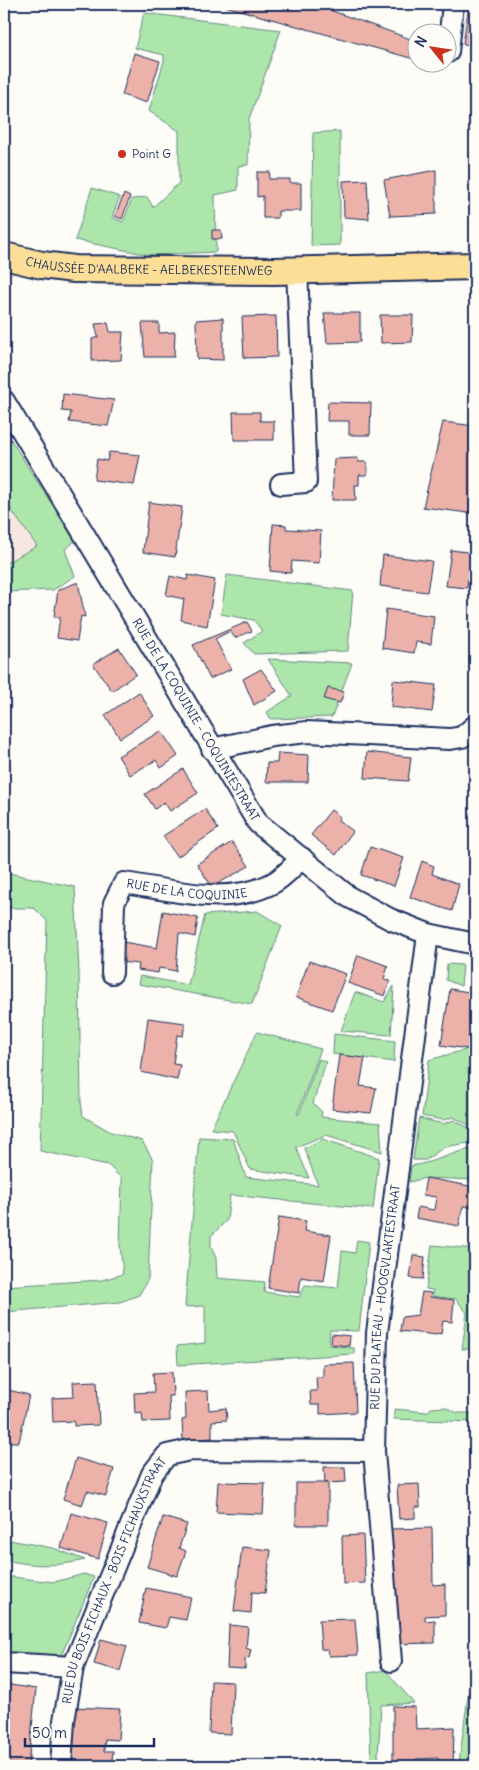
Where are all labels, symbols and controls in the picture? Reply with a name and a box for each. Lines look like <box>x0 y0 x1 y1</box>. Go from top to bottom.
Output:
north arrow <box>406 22 456 72</box>
text: N <box>411 33 431 50</box>
place label: Point G <box>132 146 171 161</box>
marker: Point G <box>116 148 128 160</box>
street label: CHAUSSÉE D'AALBEKE - AELBEKESTEENWEG <box>24 253 273 278</box>
street label: RUE DE LA COQUINIE - COQUINIESTRAAT <box>130 615 263 824</box>
street label: RUE DE LA COQUINIE <box>126 875 248 902</box>
street label: RUE DU PLATEAU - HOOGVLAKTESTRAAT <box>367 1184 403 1410</box>
street label: RUE DU BOIS FICHAUX - BOIS FICHAUXSTRAAT <box>59 1454 169 1705</box>
scale bar <box>25 1715 154 1747</box>
text: 50 m <box>32 1723 67 1742</box>

